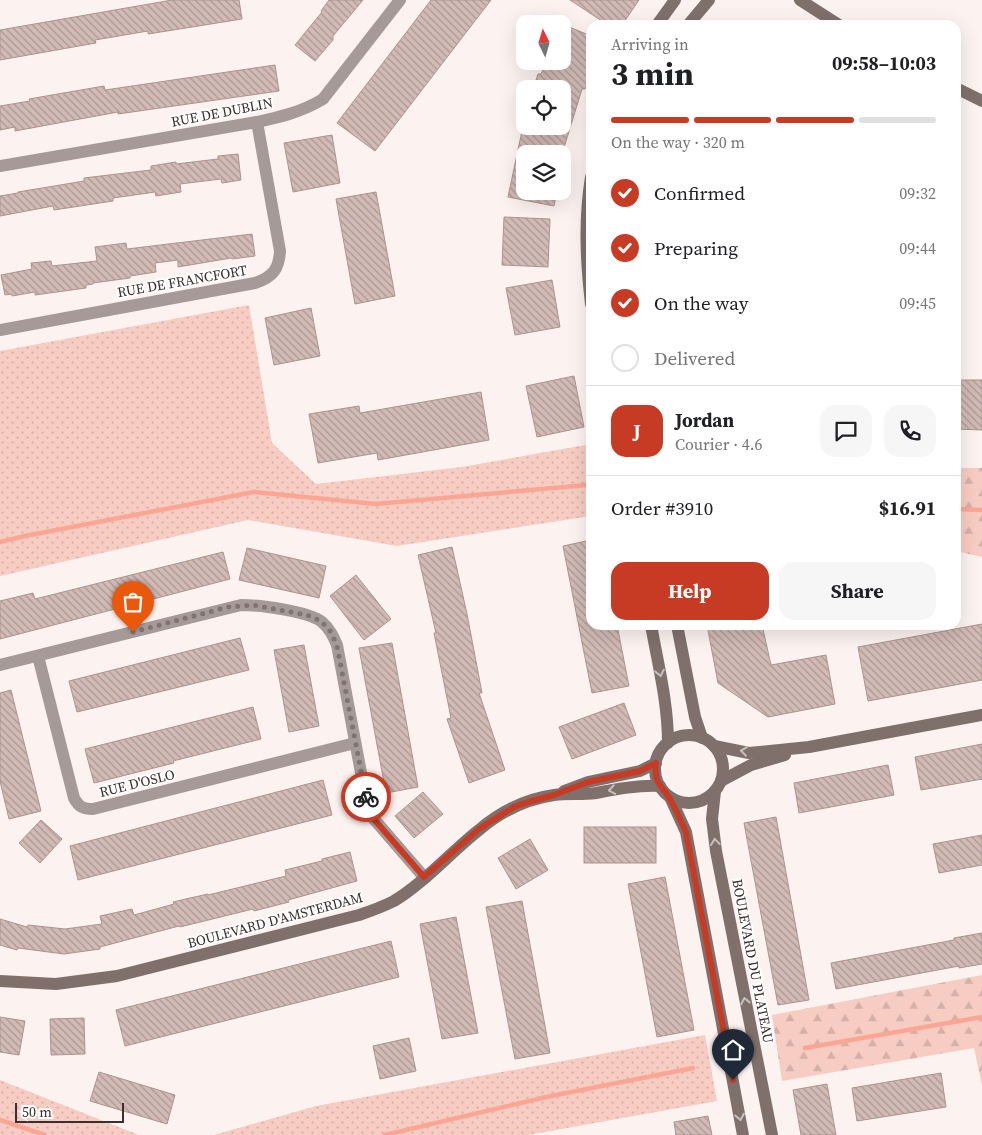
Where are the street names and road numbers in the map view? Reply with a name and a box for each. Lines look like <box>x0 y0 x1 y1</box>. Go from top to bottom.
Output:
street label: RUE DE DUBLIN <box>169 92 275 132</box>
street label: RUE DE FRANCFORT <box>116 260 249 302</box>
street label: RUE D'OSLO <box>97 764 177 802</box>
street label: BOULEVARD DU PLATEAU <box>727 877 779 1045</box>
street label: BOULEVARD D'AMSTERDAM <box>185 887 365 953</box>

